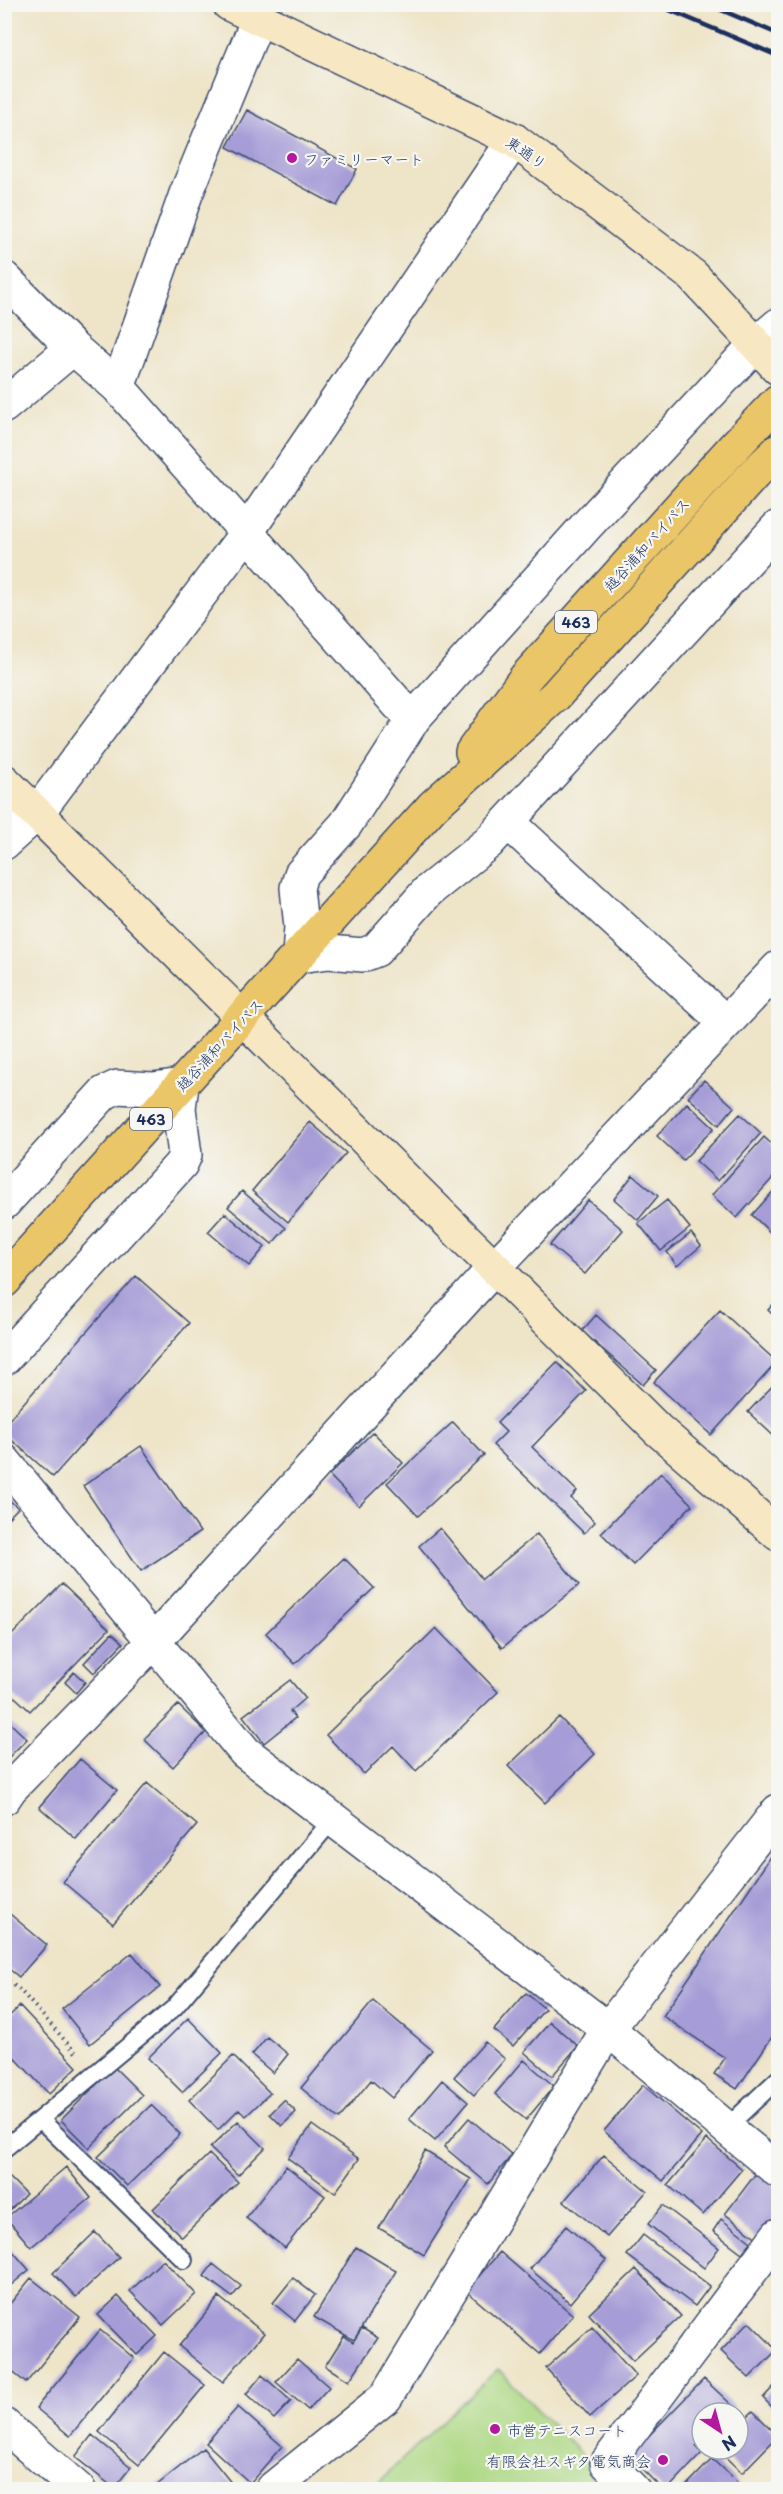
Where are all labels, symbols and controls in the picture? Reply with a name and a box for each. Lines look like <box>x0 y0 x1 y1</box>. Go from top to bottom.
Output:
street label: 東通り <box>502 130 552 174</box>
place label: ファミリーマート <box>304 147 424 170</box>
marker: ファミリーマート <box>285 151 299 165</box>
street label: 越谷浦和バイパス <box>597 492 695 596</box>
road number: 463 <box>555 611 597 633</box>
street label: 越谷浦和バイパス <box>170 992 268 1096</box>
road number: 463 <box>130 1108 172 1130</box>
north arrow <box>690 2401 750 2461</box>
place label: 市営テニスコート <box>507 2418 627 2441</box>
marker: 市営テニスコート <box>488 2422 502 2436</box>
text: N <box>717 2431 742 2457</box>
place label: 有限会社スギタ電気商会 <box>487 2449 651 2472</box>
marker: 有限会社スギタ電気商会 <box>656 2453 670 2467</box>

